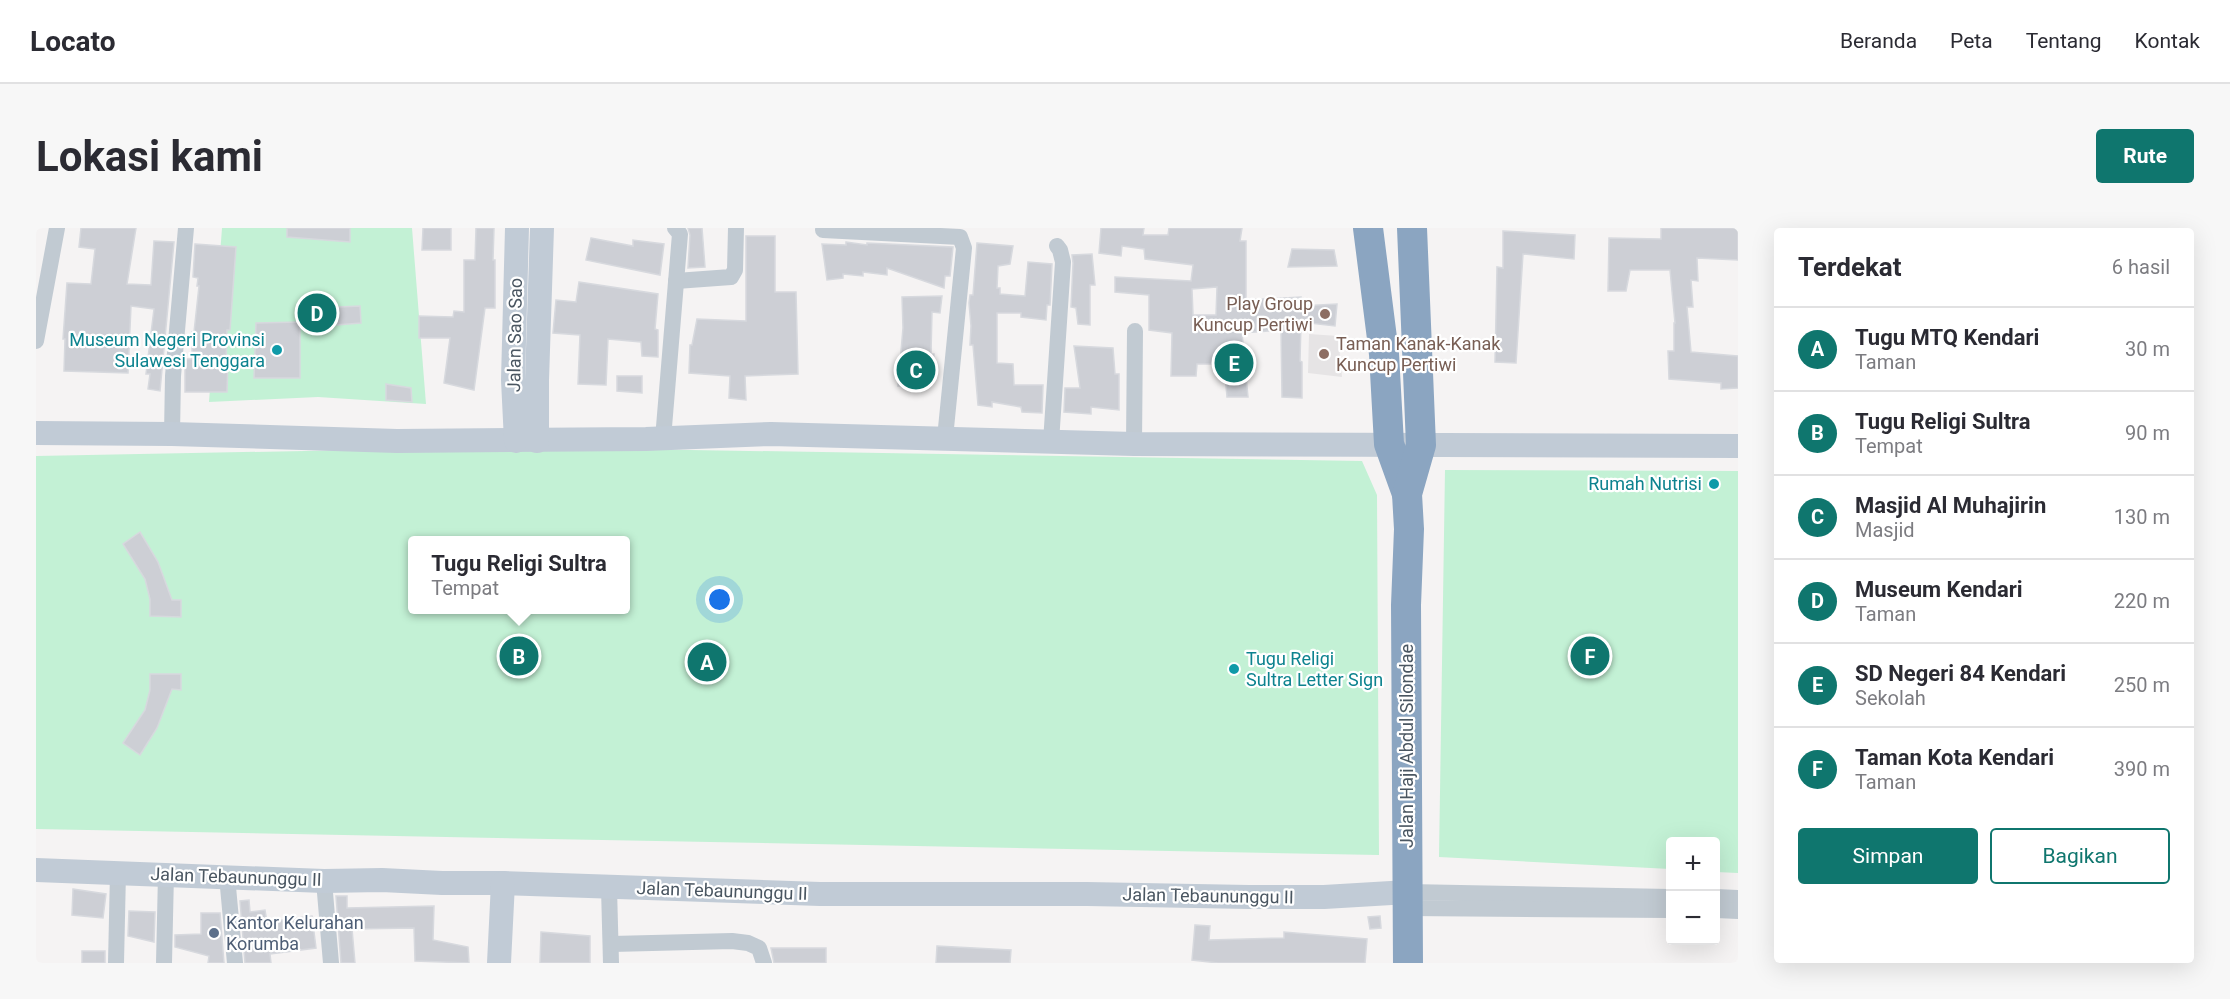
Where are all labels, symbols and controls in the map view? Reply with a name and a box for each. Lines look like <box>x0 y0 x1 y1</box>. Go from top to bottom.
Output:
text: Locato <box>30 25 115 58</box>
text: Beranda <box>1840 29 1917 53</box>
text: Peta <box>1950 29 1993 53</box>
text: Tentang <box>2026 29 2102 53</box>
text: Kontak <box>2135 29 2200 53</box>
button: Rute <box>2096 129 2194 183</box>
text: Lokasi kami <box>36 132 263 181</box>
text: Terdekat <box>1798 252 1902 282</box>
text: 6 hasil <box>2112 255 2170 279</box>
street label: Jalan Sao Sao <box>503 278 526 392</box>
pin: D <box>298 290 336 335</box>
place label: Play Group Kuncup Pertiwi <box>1193 293 1313 335</box>
marker: Play Group Kuncup Pertiwi <box>1318 307 1332 321</box>
text: Tugu MTQ Kendari <box>1855 325 2039 350</box>
place label: Museum Negeri Provinsi Sulawesi Tenggara <box>69 329 265 371</box>
place label: Taman Kanak-Kanak Kuncup Pertiwi <box>1336 333 1501 375</box>
text: A <box>1811 337 1824 361</box>
text: 30 m <box>2125 337 2170 361</box>
pin: E <box>1214 340 1254 386</box>
marker: Museum Negeri Provinsi Sulawesi Tenggara <box>270 343 284 357</box>
marker: Taman Kanak-Kanak Kuncup Pertiwi <box>1317 347 1331 361</box>
pin: C <box>896 348 936 392</box>
text: Taman <box>1855 350 1916 374</box>
text: Tugu Religi Sultra <box>1855 409 2031 434</box>
text: B <box>1811 421 1824 445</box>
text: 90 m <box>2125 421 2170 445</box>
text: Tempat <box>1855 434 1923 458</box>
place label: Rumah Nutrisi <box>1588 473 1702 494</box>
marker: Rumah Nutrisi <box>1707 477 1721 491</box>
text: Masjid Al Muhajirin <box>1855 493 2046 518</box>
text: C <box>1811 505 1824 529</box>
text: 130 m <box>2114 505 2170 529</box>
text: Masjid <box>1855 518 1915 542</box>
popup <box>408 536 630 614</box>
text: Tugu Religi Sultra <box>431 551 607 576</box>
text: Tempat <box>431 576 499 600</box>
text: Museum Kendari <box>1855 577 2023 602</box>
your location <box>705 585 734 614</box>
text: D <box>1811 589 1824 613</box>
text: 220 m <box>2114 589 2170 613</box>
text: Taman <box>1855 602 1916 626</box>
pin: B <box>500 634 538 678</box>
pin: F <box>1570 634 1610 678</box>
pin: A <box>688 640 726 684</box>
street label: Jalan Haji Abdul Silondae <box>1396 644 1417 848</box>
place label: Tugu Religi Sultra Letter Sign <box>1246 648 1383 690</box>
text: SD Negeri 84 Kendari <box>1855 661 2066 686</box>
marker: Tugu Religi Sultra Letter Sign <box>1227 662 1241 676</box>
text: E <box>1812 673 1823 697</box>
text: 250 m <box>2114 673 2170 697</box>
text: Sekolah <box>1855 686 1926 710</box>
text: Taman Kota Kendari <box>1855 745 2054 770</box>
text: F <box>1812 757 1823 781</box>
text: 390 m <box>2114 757 2170 781</box>
text: Taman <box>1855 770 1916 794</box>
button: Simpan <box>1798 828 1978 884</box>
button: Bagikan <box>1990 828 2170 884</box>
map controls <box>1666 837 1720 945</box>
button: + <box>1666 837 1720 891</box>
street label: Jalan Tebaununggu II <box>150 863 322 890</box>
street label: Jalan Tebaununggu II <box>636 877 808 904</box>
street label: Jalan Tebaununggu II <box>1122 884 1294 907</box>
button: − <box>1666 891 1720 945</box>
place label: Kantor Kelurahan Korumba <box>226 912 364 954</box>
marker: Kantor Kelurahan Korumba <box>207 926 221 940</box>

